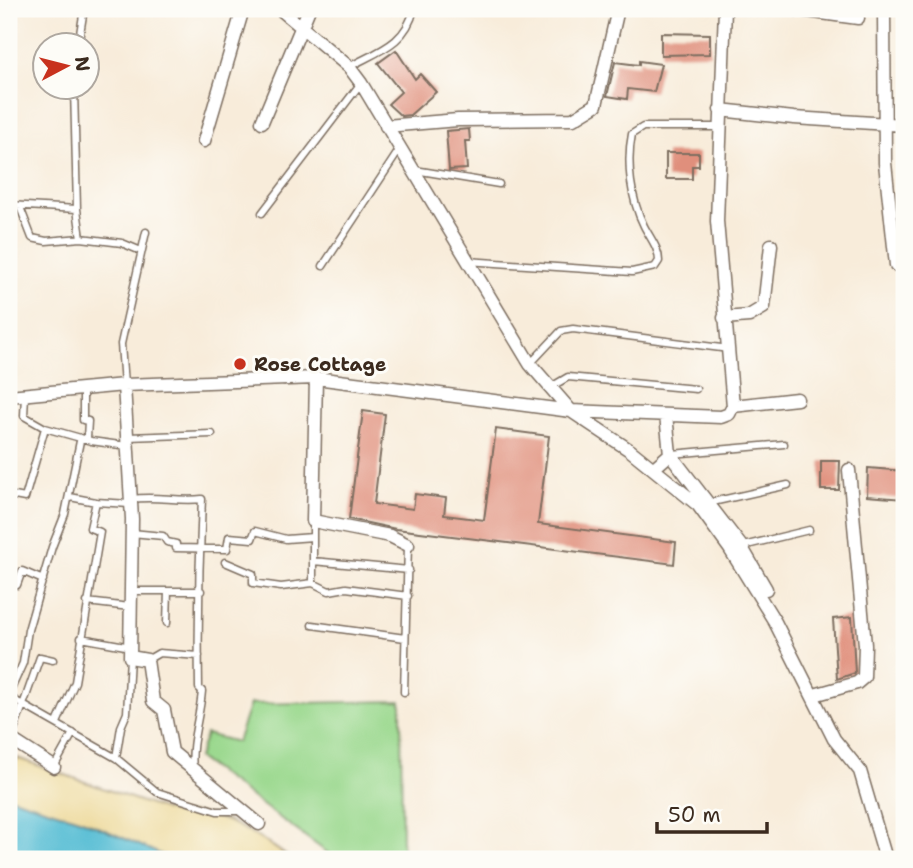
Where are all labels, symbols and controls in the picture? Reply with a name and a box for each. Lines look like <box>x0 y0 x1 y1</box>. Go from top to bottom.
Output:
north arrow <box>32 32 102 102</box>
text: N <box>69 55 96 73</box>
place label: Rose Cottage <box>254 352 386 377</box>
marker: Rose Cottage <box>232 356 248 372</box>
scale bar <box>657 791 768 835</box>
text: 50 m <box>668 801 721 829</box>

